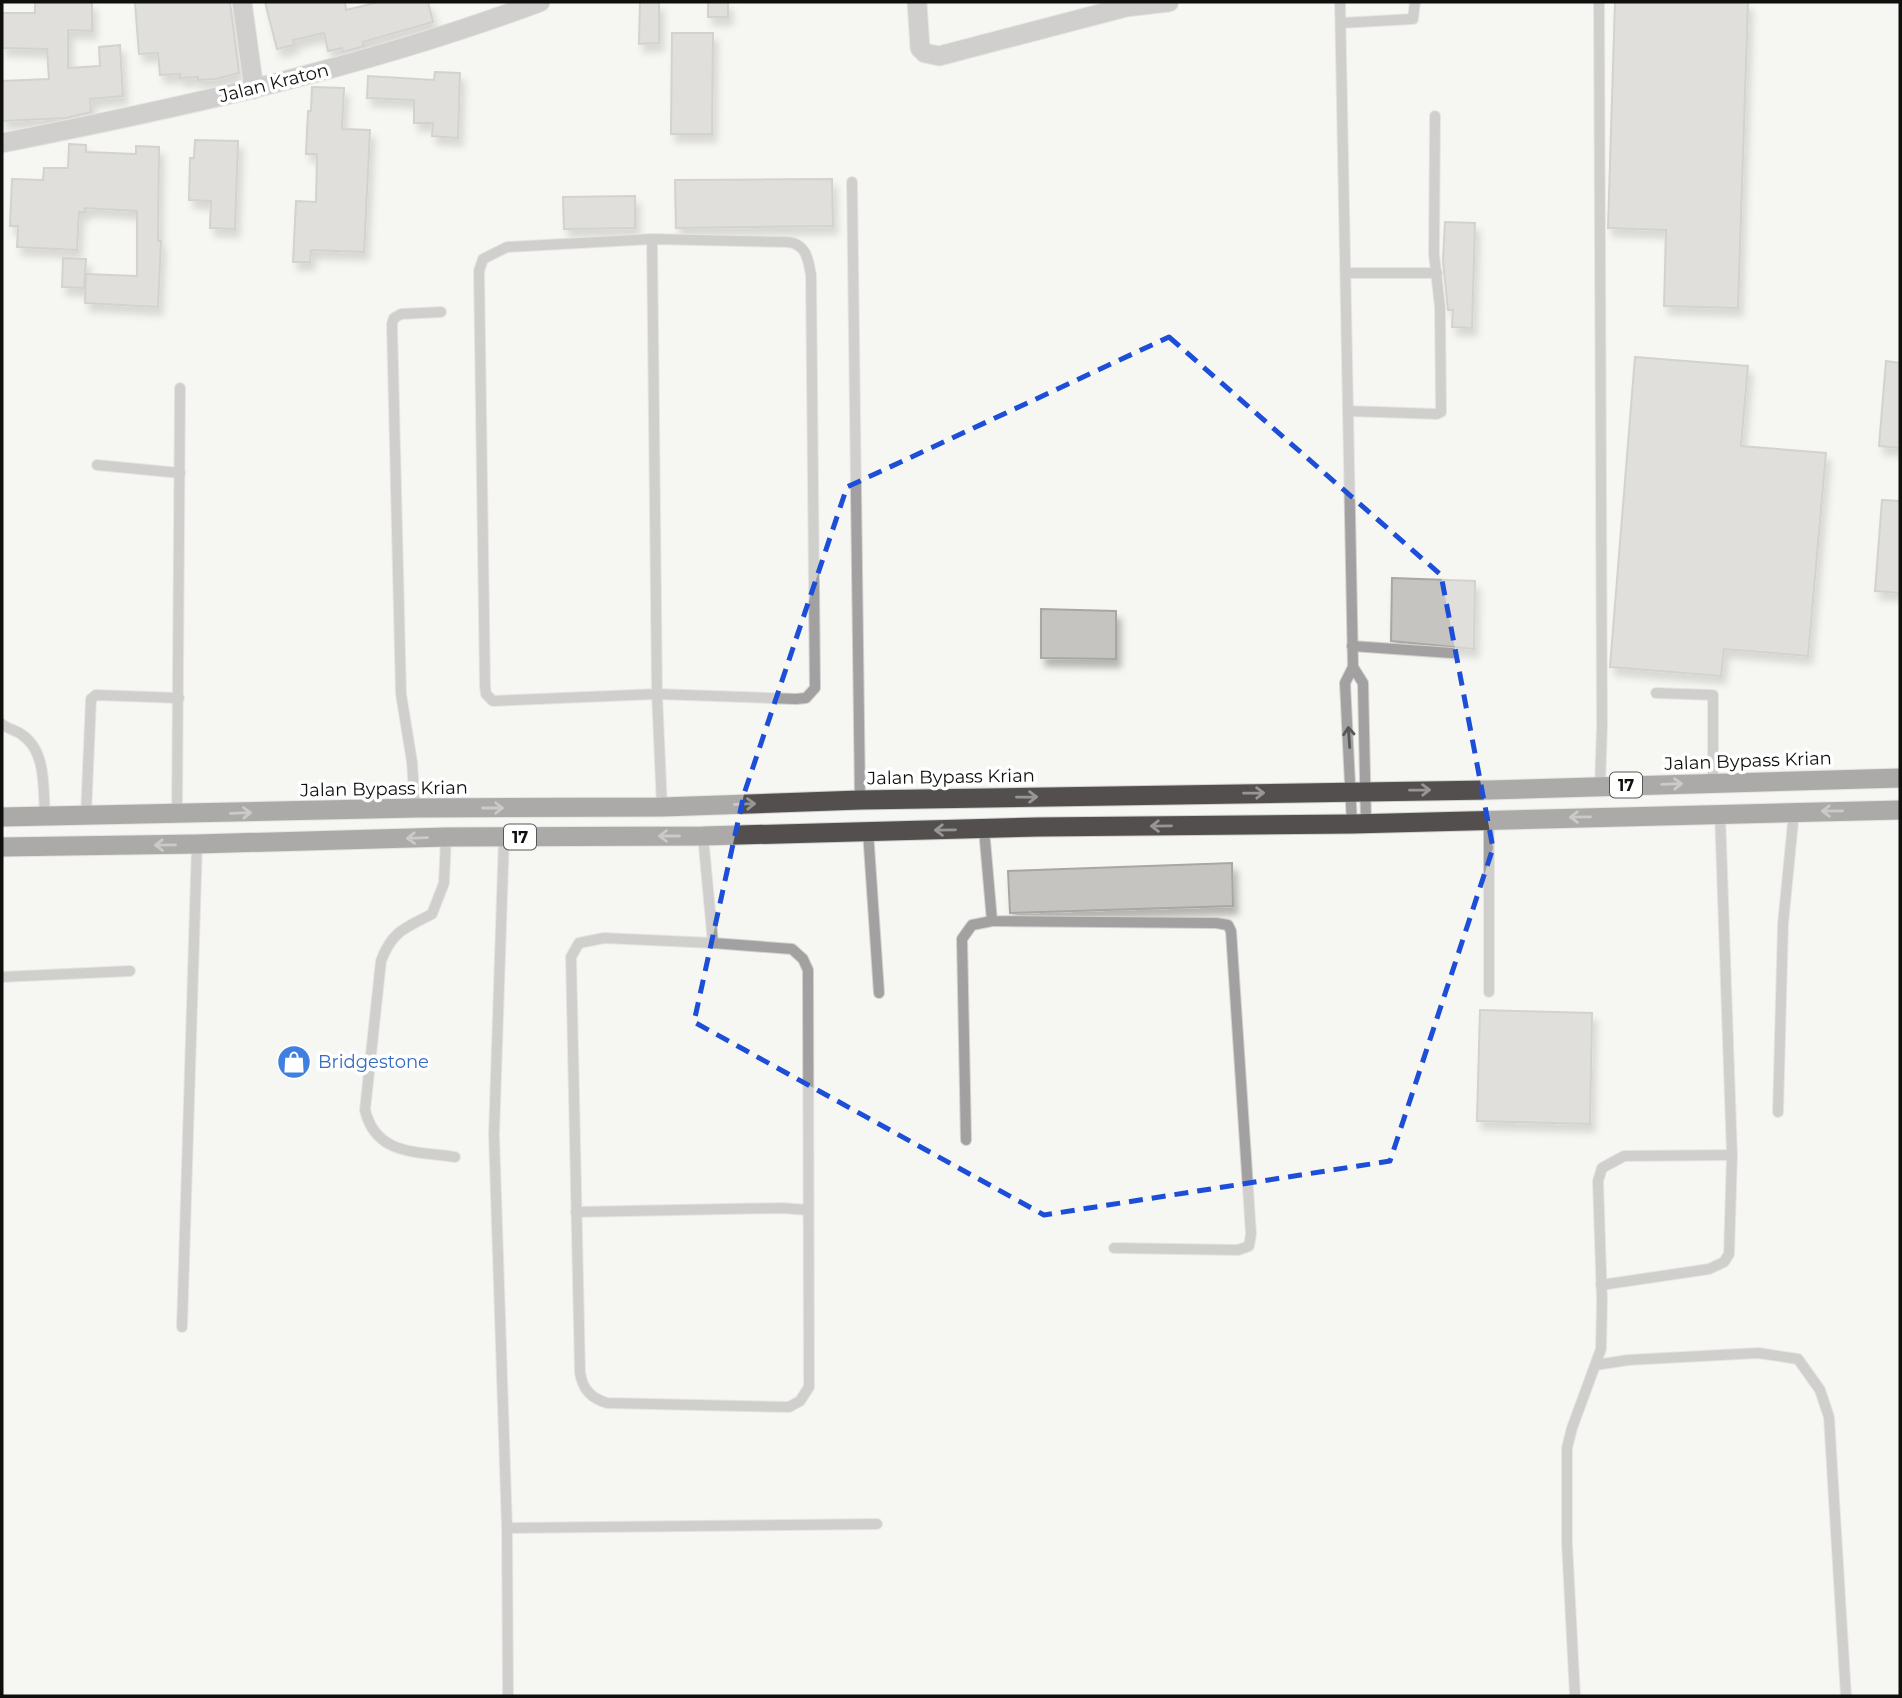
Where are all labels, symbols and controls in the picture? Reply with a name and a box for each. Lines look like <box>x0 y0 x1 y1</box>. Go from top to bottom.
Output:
street label: Jalan Kraton <box>216 59 331 107</box>
one-way arrow <box>1342 726 1355 749</box>
street label: Jalan Bypass Krian <box>1663 747 1832 775</box>
street label: Jalan Bypass Krian <box>866 765 1035 789</box>
road number: 17 <box>1610 772 1642 798</box>
street label: Jalan Bypass Krian <box>299 777 468 801</box>
one-way arrow <box>1660 777 1683 790</box>
one-way arrow <box>1408 784 1431 797</box>
one-way arrow <box>1242 786 1265 800</box>
one-way arrow <box>1015 790 1038 804</box>
one-way arrow <box>734 797 757 811</box>
one-way arrow <box>482 801 505 815</box>
one-way arrow <box>1821 804 1844 818</box>
one-way arrow <box>230 806 253 819</box>
one-way arrow <box>1569 811 1592 824</box>
one-way arrow <box>1150 819 1173 833</box>
one-way arrow <box>934 823 957 836</box>
road number: 17 <box>504 824 536 850</box>
one-way arrow <box>658 829 681 843</box>
one-way arrow <box>406 831 429 845</box>
one-way arrow <box>154 838 177 852</box>
shop icon: Bridgestone <box>275 1043 313 1081</box>
place label: Bridgestone <box>318 1051 429 1073</box>

